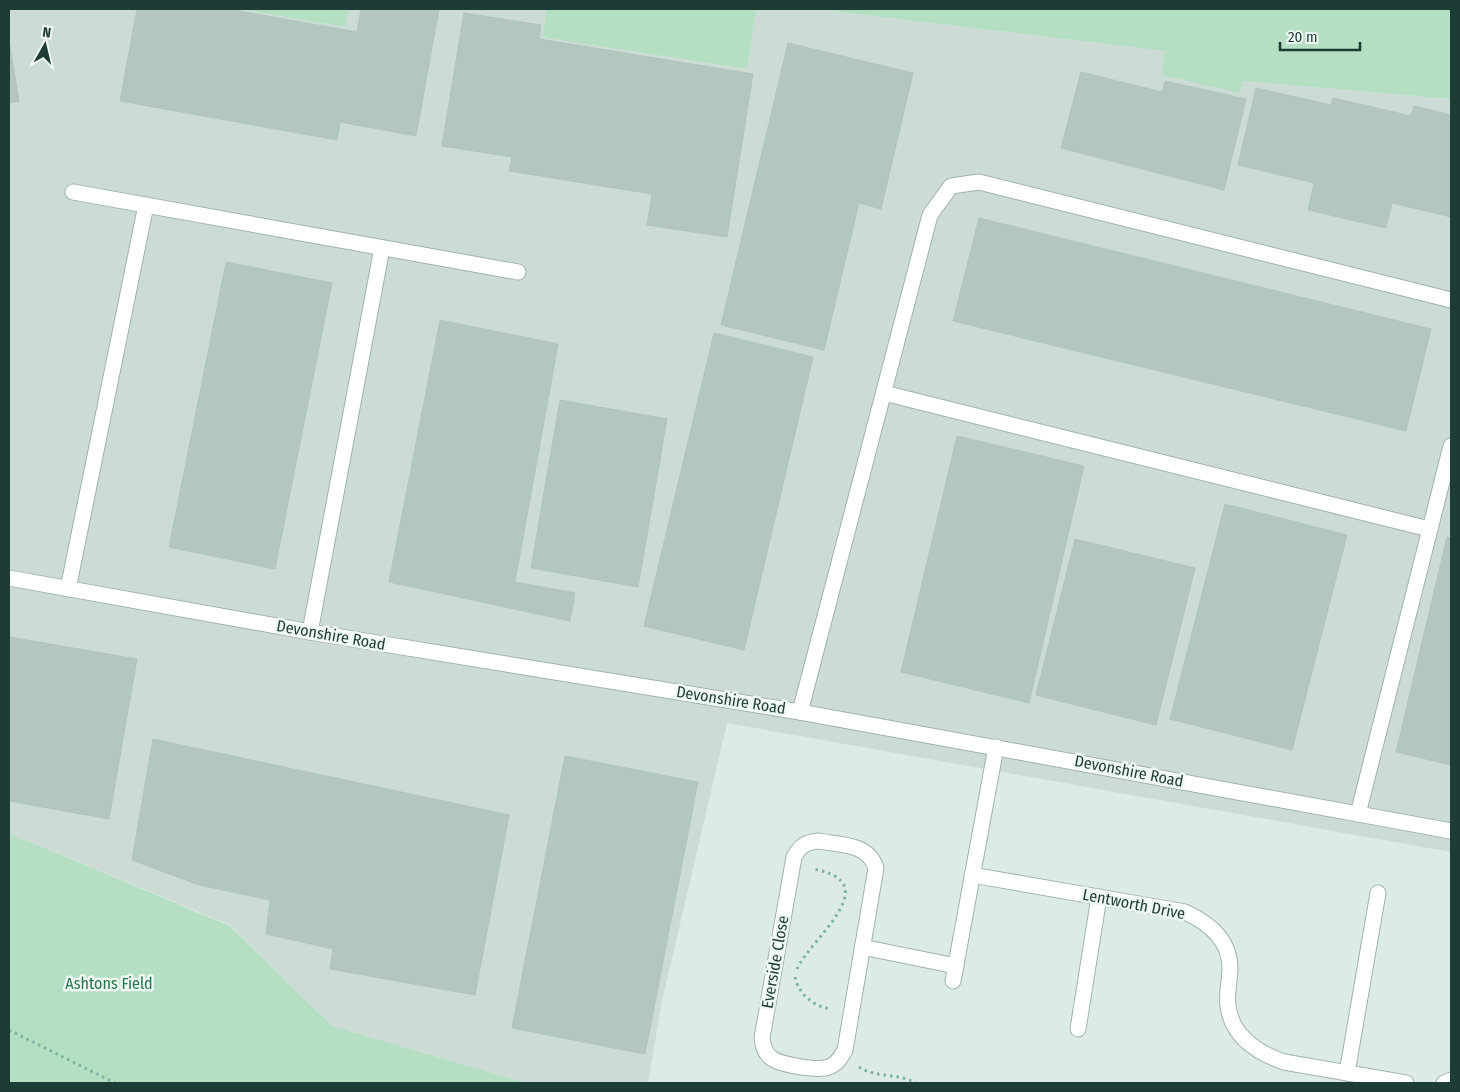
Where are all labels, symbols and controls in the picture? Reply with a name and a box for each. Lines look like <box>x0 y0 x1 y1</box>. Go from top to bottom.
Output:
north arrow <box>20 20 70 70</box>
scale bar <box>1280 20 1360 52</box>
text: N <box>41 24 52 42</box>
text: 20 m <box>1288 28 1318 46</box>
street label: Devonshire Road <box>275 616 387 654</box>
street label: Devonshire Road <box>675 682 787 718</box>
street label: Devonshire Road <box>1073 751 1185 791</box>
street label: Lentworth Drive <box>1081 885 1187 923</box>
street label: Everside Close <box>757 914 793 1010</box>
park label: Ashtons Field <box>65 974 153 993</box>

